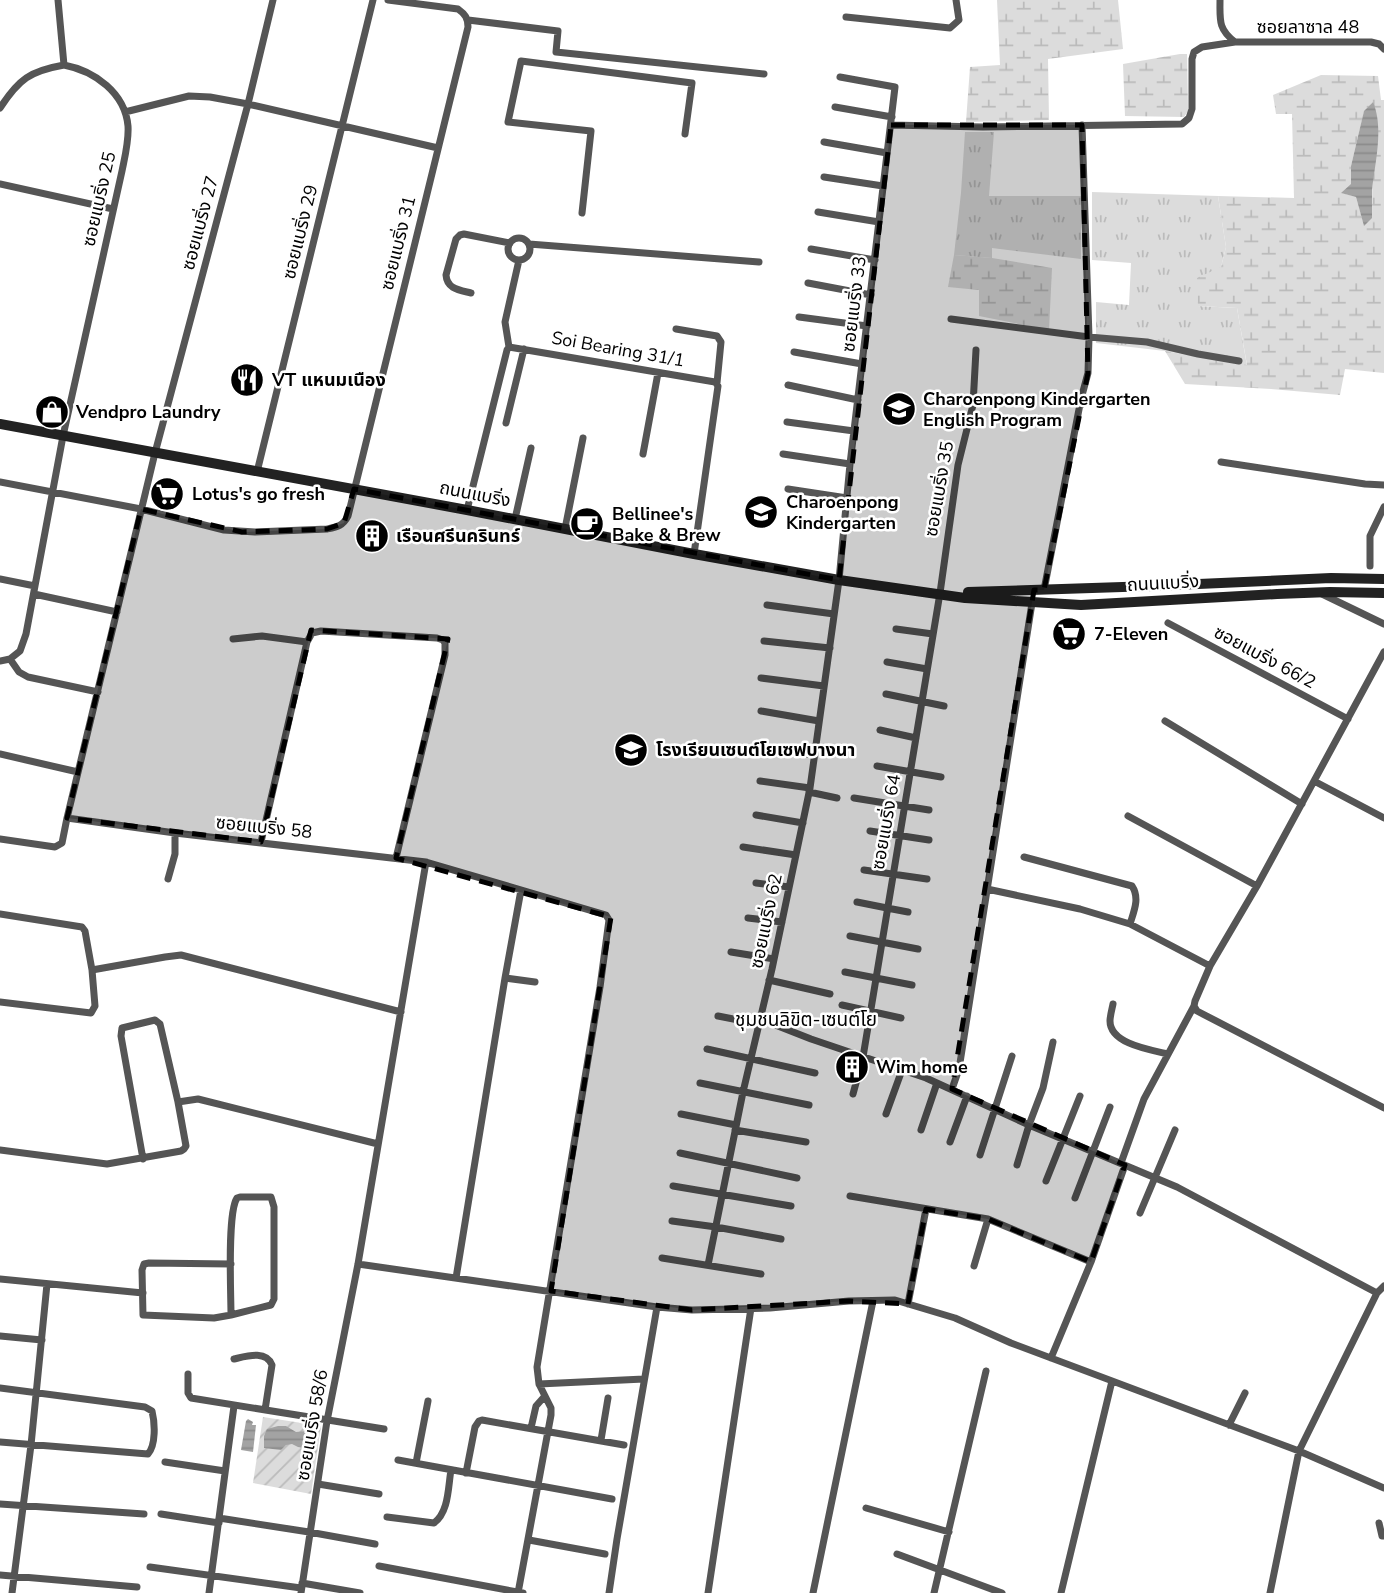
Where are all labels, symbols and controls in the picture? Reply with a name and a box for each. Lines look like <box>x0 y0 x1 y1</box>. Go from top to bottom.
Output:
street label: ซอยลาซาล 48 <box>1257 15 1359 39</box>
street label: ซอยแบริ่ง 25 <box>76 149 122 249</box>
street label: ซอยแบริ่ง 27 <box>176 173 224 273</box>
street label: ซอยแบริ่ง 29 <box>277 182 323 282</box>
street label: ซอยแบริ่ง 31 <box>375 193 421 293</box>
street label: ซอยแบริ่ง 33 <box>836 255 872 353</box>
street label: Soi Bearing 31/1 <box>550 325 686 373</box>
restaurant icon: VT แหนมเนือง <box>228 361 266 399</box>
place label: VT แหนมเนือง <box>271 368 386 392</box>
place label: Charoenpong Kindergarten English Program <box>923 387 1151 432</box>
school or university icon: Charoenpong Kindergarten English Program <box>880 390 918 428</box>
shop icon: Vendpro Laundry <box>33 393 71 431</box>
place label: Vendpro Laundry <box>75 400 221 424</box>
street label: ซอยแบริ่ง 35 <box>919 439 959 539</box>
supermarket icon: Lotus's go fresh <box>148 475 186 513</box>
street label: ถนนแบริ่ง <box>437 475 513 513</box>
place label: Lotus's go fresh <box>192 482 325 506</box>
place label: Charoenpong Kindergarten <box>786 490 899 535</box>
school or university icon: Charoenpong Kindergarten <box>742 493 780 531</box>
place label: Bellinee's Bake & Brew <box>612 502 721 547</box>
cafe icon: Bellinee's Bake & Brew <box>568 505 606 543</box>
building icon: เรือนศรีนครินทร์ <box>353 517 391 555</box>
place label: เรือนศรีนครินทร์ <box>396 524 520 548</box>
street label: ถนนแบริ่ง <box>1126 569 1200 597</box>
supermarket icon: 7-Eleven <box>1050 615 1088 653</box>
street label: ซอยแบริ่ง 66/2 <box>1210 620 1320 694</box>
place label: 7-Eleven <box>1094 622 1168 646</box>
school or university icon: โรงเรียนเซนต์โยเซฟบางนา <box>612 731 650 769</box>
place label: โรงเรียนเซนต์โยเซฟบางนา <box>656 738 855 762</box>
street label: ซอยแบริ่ง 64 <box>866 772 906 872</box>
street label: ซอยแบริ่ง 58 <box>215 810 313 844</box>
street label: ซอยแบริ่ง 62 <box>744 871 788 971</box>
district label: ชุมชนลิขิต-เซนต์โย <box>735 1007 877 1033</box>
building icon: Wim home <box>833 1048 871 1086</box>
place label: Wim home <box>876 1055 968 1079</box>
street label: ซอยแบริ่ง 58/6 <box>290 1368 334 1482</box>

